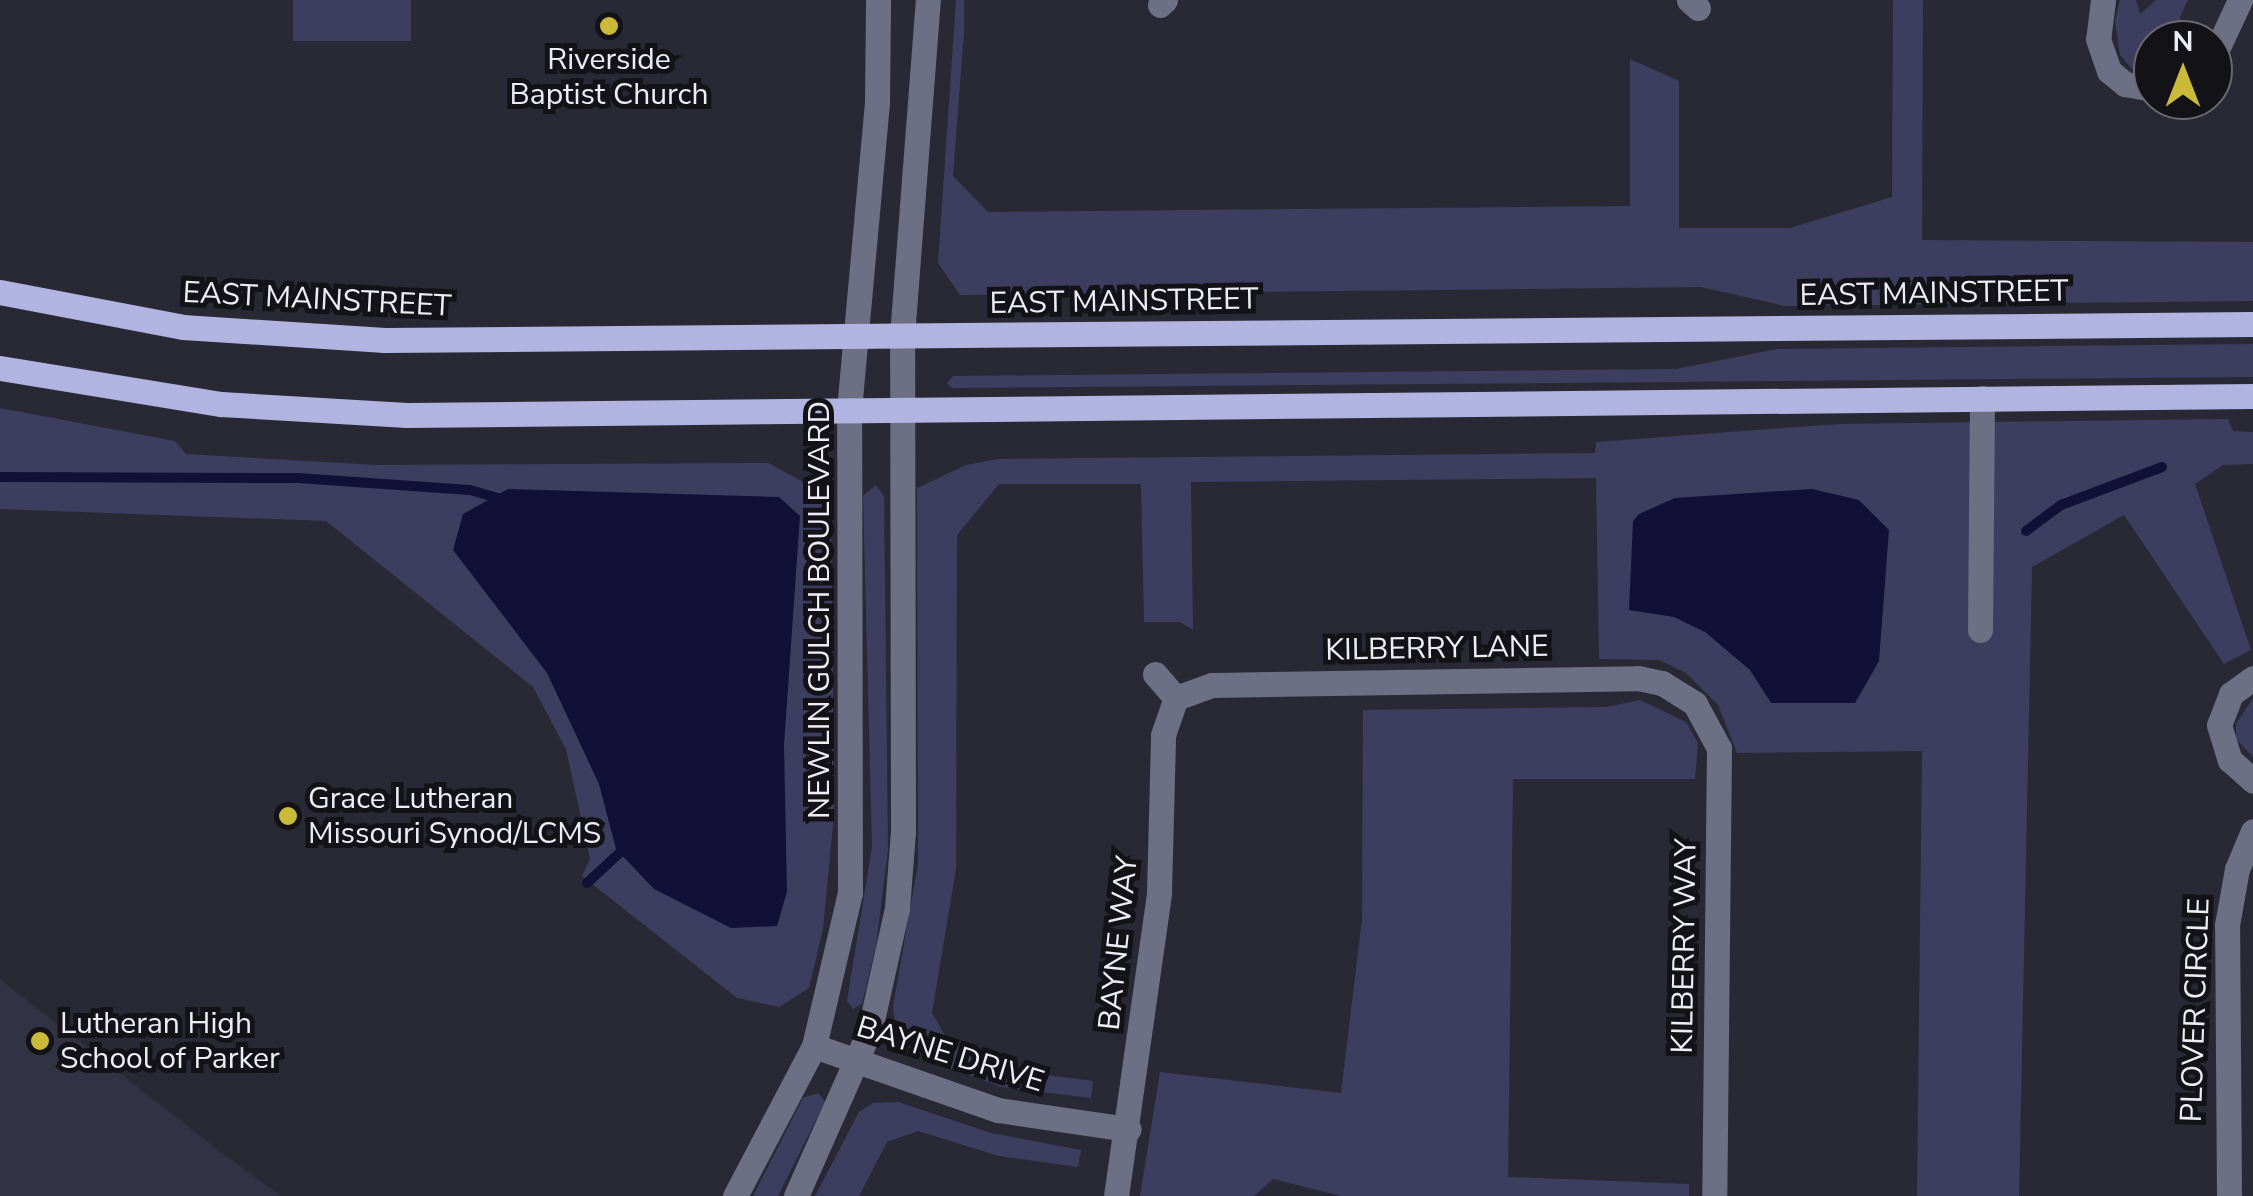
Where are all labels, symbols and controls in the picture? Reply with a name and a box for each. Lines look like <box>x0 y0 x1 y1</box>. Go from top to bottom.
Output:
marker: Riverside Baptist Church <box>598 15 620 37</box>
north arrow <box>2133 20 2233 120</box>
text: N <box>2173 23 2193 61</box>
place label: Riverside Baptist Church <box>509 42 709 112</box>
street label: EAST MAINSTREET <box>1799 274 2069 314</box>
street label: EAST MAINSTREET <box>182 275 452 325</box>
street label: EAST MAINSTREET <box>989 282 1259 322</box>
street label: NEWLIN GULCH BOULEVARD <box>802 401 838 819</box>
street label: KILBERRY LANE <box>1325 629 1549 669</box>
place label: Grace Lutheran Missouri Synod/LCMS <box>308 781 601 852</box>
marker: Grace Lutheran Missouri Synod/LCMS <box>277 805 299 827</box>
street label: KILBERRY WAY <box>1665 838 1705 1054</box>
street label: BAYNE WAY <box>1092 854 1146 1032</box>
street label: PLOVER CIRCLE <box>2174 897 2218 1123</box>
place label: Lutheran High School of Parker <box>60 1006 280 1076</box>
street label: BAYNE DRIVE <box>852 1009 1048 1101</box>
marker: Lutheran High School of Parker <box>29 1030 51 1052</box>

